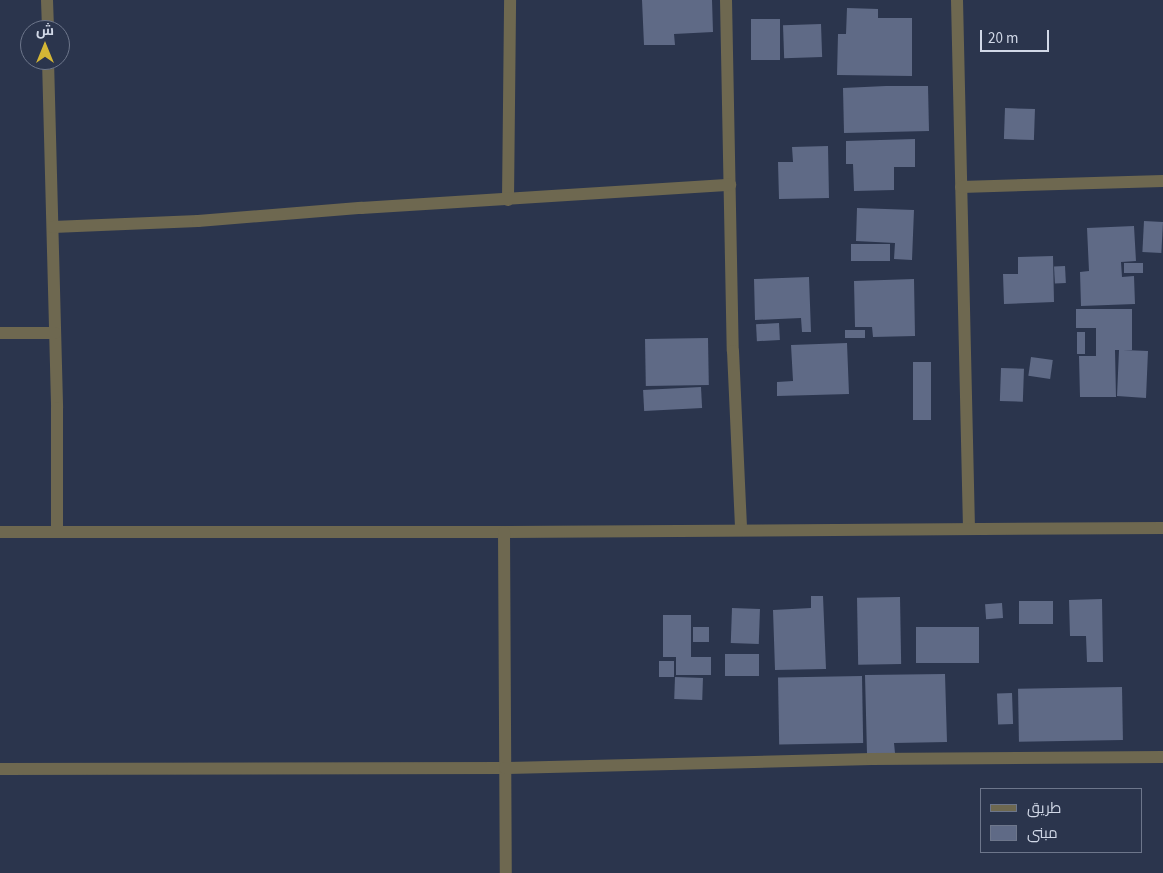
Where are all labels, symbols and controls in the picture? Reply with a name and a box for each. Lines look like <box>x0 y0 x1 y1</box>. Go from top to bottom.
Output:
north arrow <box>20 20 70 70</box>
scale bar <box>983 20 1052 52</box>
text: ش <box>36 21 54 41</box>
text: 20 m <box>988 28 1018 49</box>
legend <box>980 788 1143 853</box>
text: طريق <box>1027 798 1061 819</box>
text: مبنى <box>1027 823 1058 844</box>

